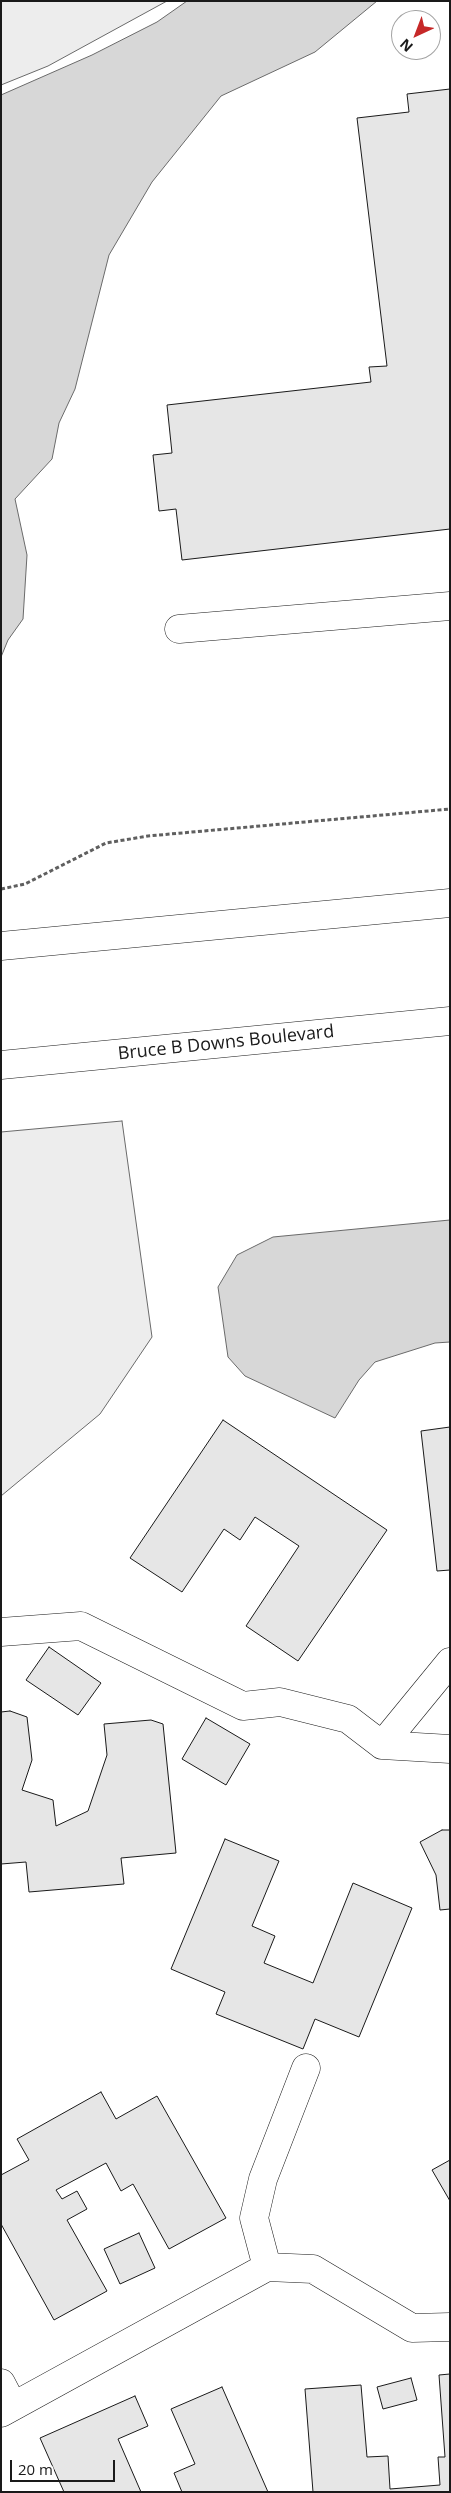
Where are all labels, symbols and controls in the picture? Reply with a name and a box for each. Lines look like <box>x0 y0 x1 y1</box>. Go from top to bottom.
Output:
north arrow <box>391 10 441 60</box>
text: N <box>395 35 417 56</box>
street label: Bruce B Downs Boulevard <box>117 1021 335 1065</box>
scale bar <box>12 2450 118 2482</box>
text: 20 m <box>18 2459 53 2479</box>

